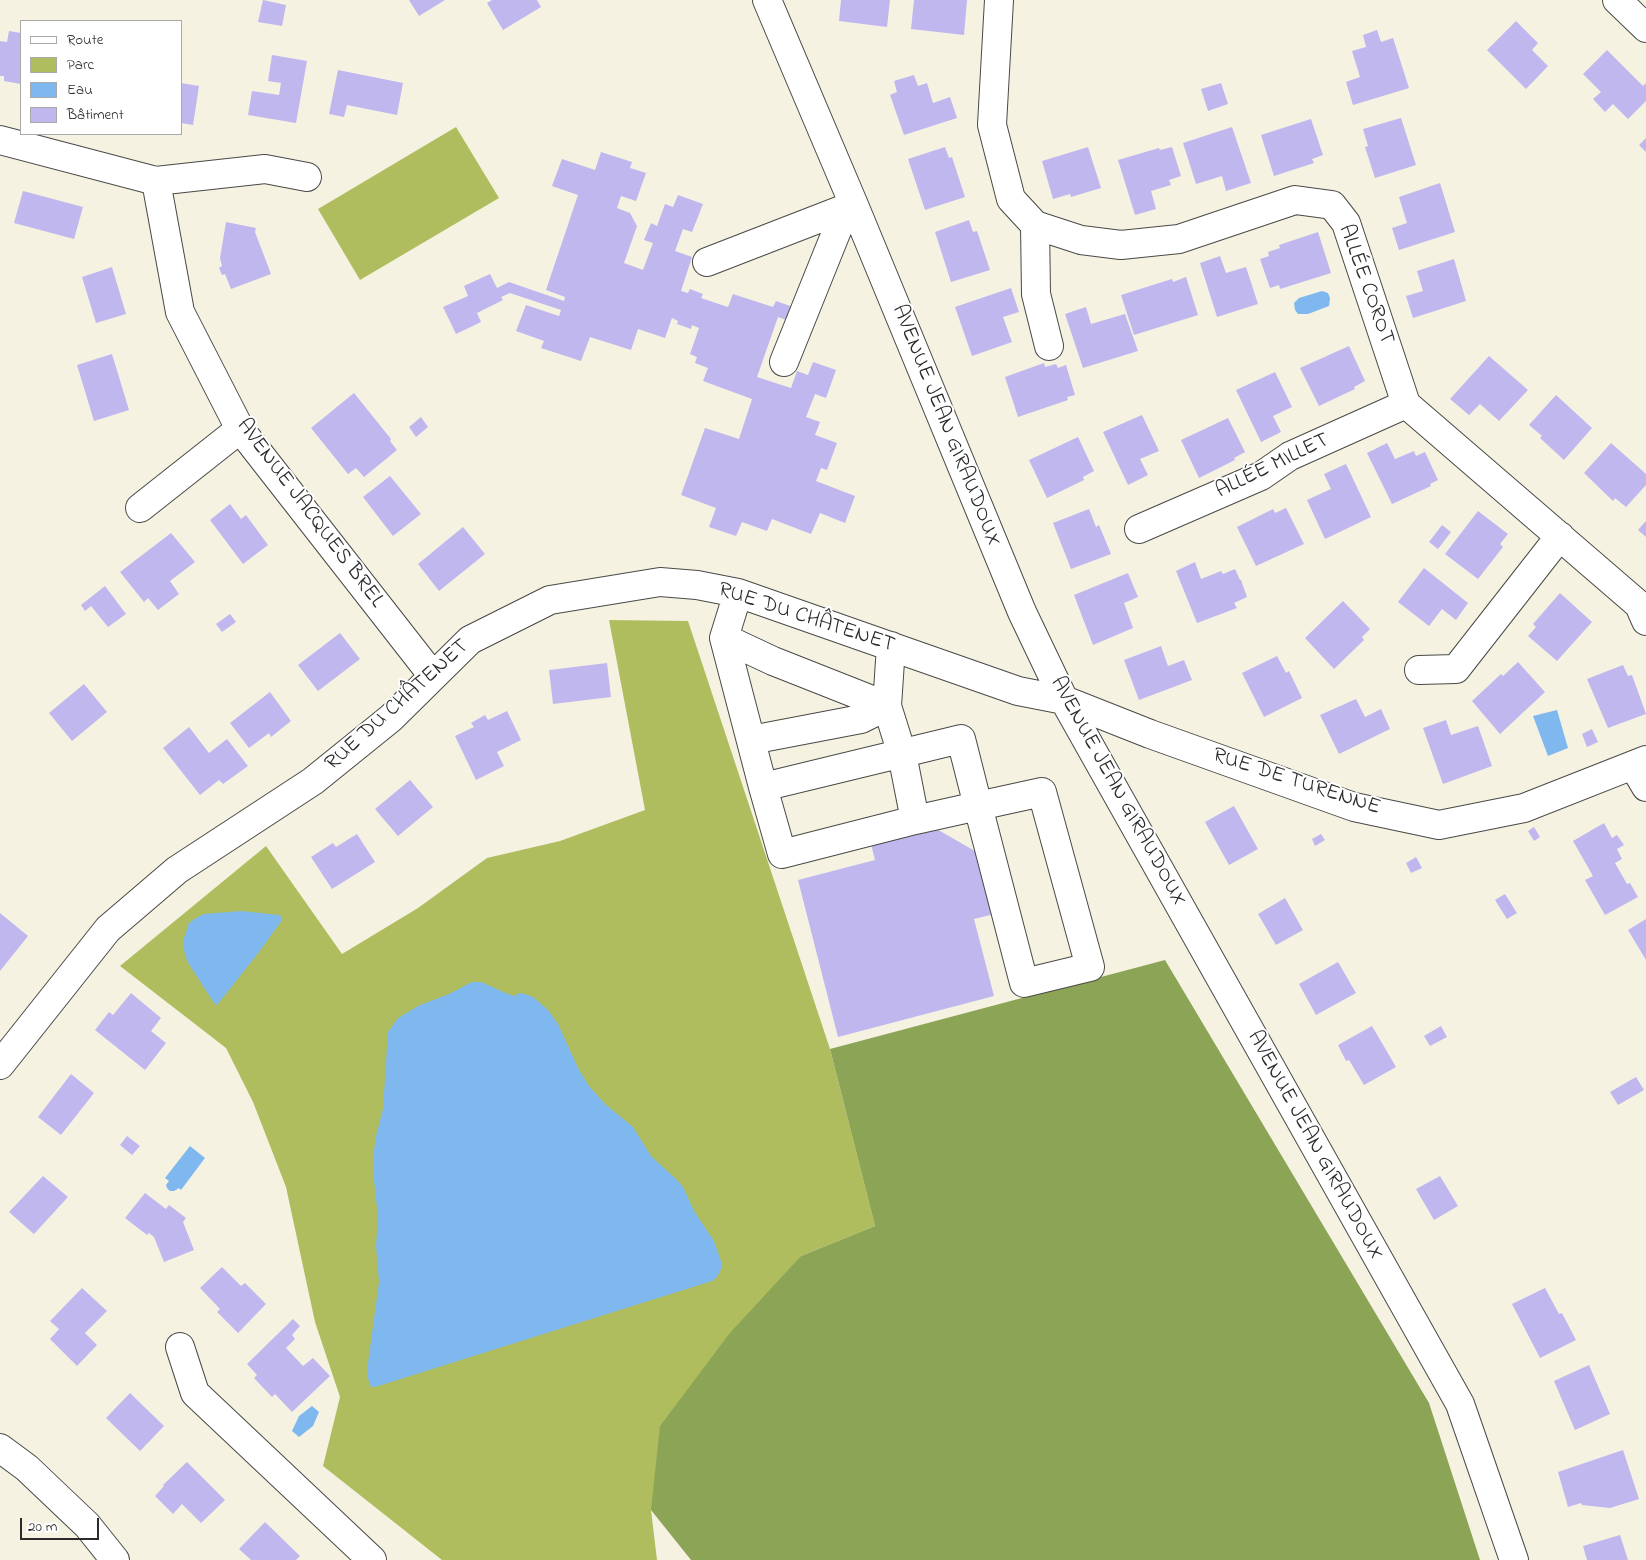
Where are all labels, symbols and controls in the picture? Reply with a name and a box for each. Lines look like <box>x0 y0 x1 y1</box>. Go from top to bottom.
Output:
legend <box>20 20 182 135</box>
text: Route <box>67 29 103 51</box>
text: Parc <box>67 54 94 76</box>
text: Eau <box>67 79 93 101</box>
text: Bâtiment <box>67 104 124 126</box>
street label: ALLÉE COROT <box>1331 221 1399 349</box>
street label: AVENUE JEAN GIRAUDOUX <box>884 301 1006 551</box>
street label: AVENUE JACQUES BREL <box>229 414 389 614</box>
street label: ALLÉE MILLET <box>1212 428 1334 506</box>
street label: RUE DU CHÂTENET <box>714 578 898 660</box>
street label: RUE DU CHÂTENET <box>321 634 475 778</box>
street label: AVENUE JEAN GIRAUDOUX <box>1043 673 1191 911</box>
street label: RUE DE TURENNE <box>1209 743 1383 823</box>
street label: AVENUE JEAN GIRAUDOUX <box>1240 1027 1388 1265</box>
scale bar <box>22 1508 101 1540</box>
text: 20 m <box>28 1516 57 1538</box>

